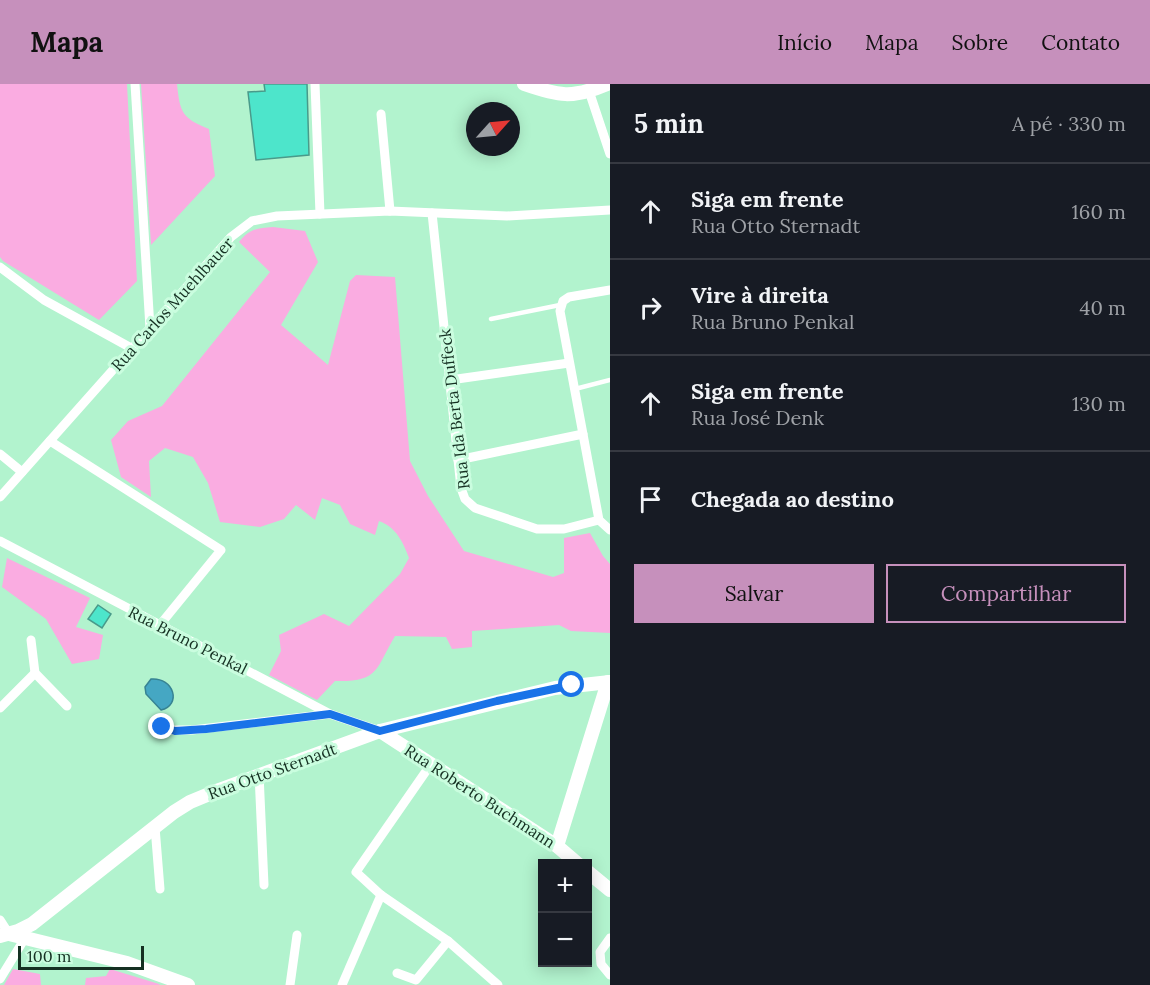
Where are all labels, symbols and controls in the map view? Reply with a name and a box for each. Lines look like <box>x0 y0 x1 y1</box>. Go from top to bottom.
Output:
text: Mapa <box>30 24 103 60</box>
text: Início <box>777 29 832 56</box>
text: Mapa <box>865 29 919 56</box>
text: Sobre <box>952 29 1008 56</box>
text: Contato <box>1041 29 1120 56</box>
north arrow <box>466 102 520 156</box>
text: 5 min <box>634 107 704 140</box>
text: A pé · 330 m <box>1012 111 1126 136</box>
text: Siga em frente <box>691 185 844 213</box>
icon: ahead <box>634 195 667 228</box>
text: 160 m <box>1072 199 1126 224</box>
text: Rua Otto Sternadt <box>691 213 860 238</box>
street label: Rua Carlos Muehlbauer <box>107 233 237 375</box>
text: Vire à direita <box>691 281 829 309</box>
icon: right <box>634 291 667 324</box>
text: 40 m <box>1080 295 1126 320</box>
text: Rua Bruno Penkal <box>691 309 854 334</box>
street label: Rua Ida Berta Duffeck <box>434 327 474 490</box>
text: Siga em frente <box>691 377 844 405</box>
icon: ahead <box>634 387 667 420</box>
text: 130 m <box>1072 391 1126 416</box>
text: Rua José Denk <box>691 405 824 430</box>
icon: arrive <box>634 483 667 516</box>
text: Chegada ao destino <box>691 485 894 513</box>
button: Salvar <box>634 564 874 623</box>
button: Compartilhar <box>886 564 1126 623</box>
street label: Rua Bruno Penkal <box>125 601 251 679</box>
route start <box>558 671 584 697</box>
route end <box>148 713 174 739</box>
street label: Rua Otto Sternadt <box>205 738 340 804</box>
street label: Rua Roberto Buchmann <box>401 740 559 852</box>
map controls <box>538 859 592 967</box>
button: + <box>538 859 592 913</box>
button: − <box>538 913 592 967</box>
scale bar <box>18 943 144 970</box>
text: 100 m <box>27 946 71 966</box>

